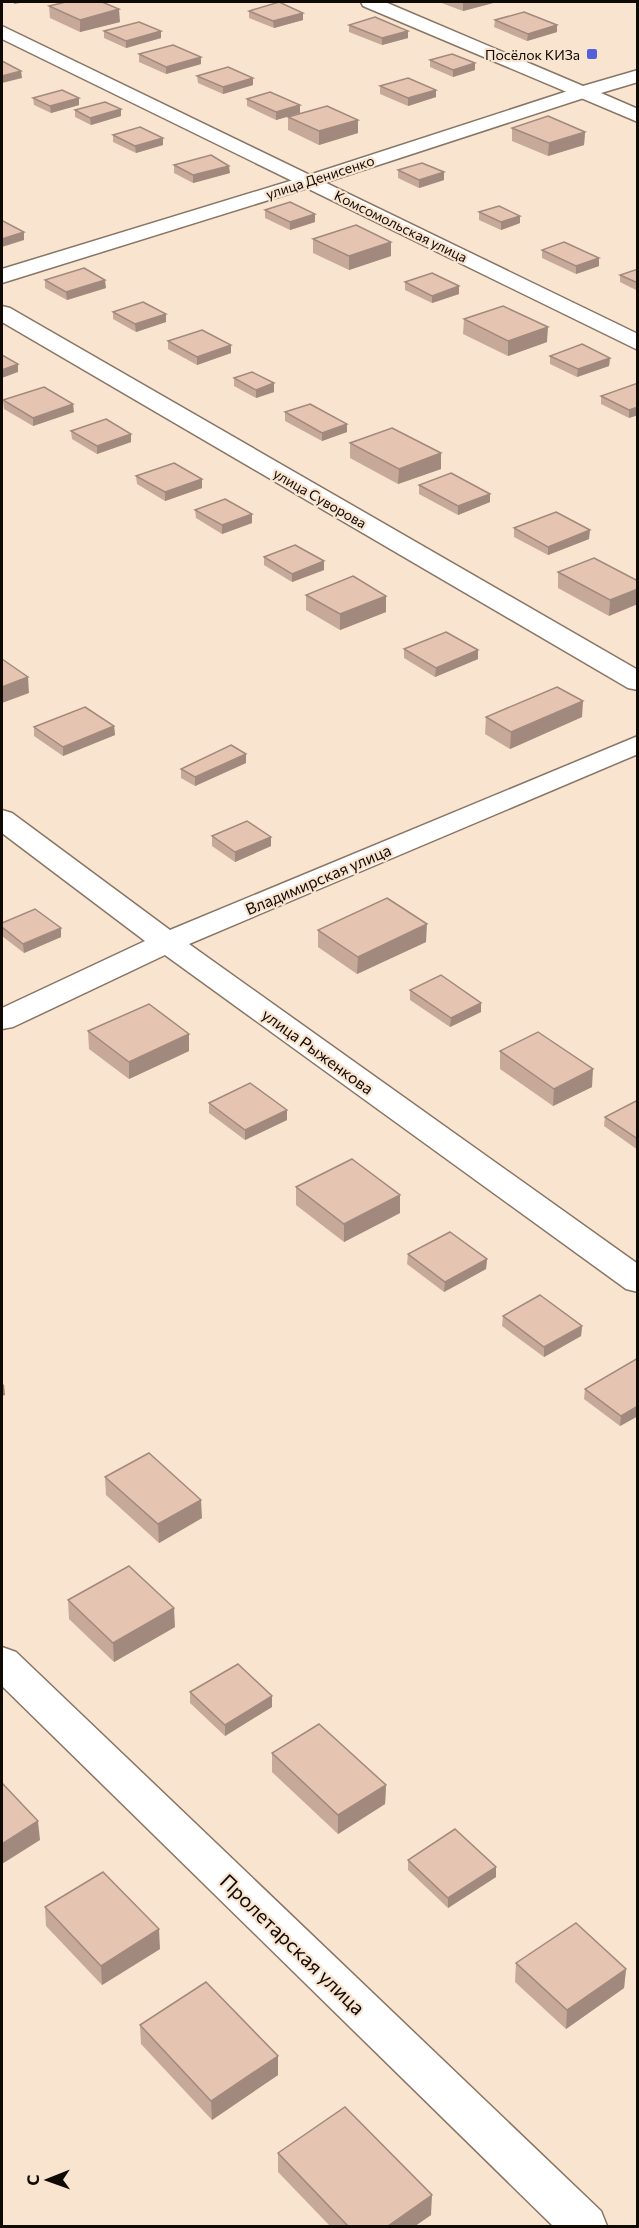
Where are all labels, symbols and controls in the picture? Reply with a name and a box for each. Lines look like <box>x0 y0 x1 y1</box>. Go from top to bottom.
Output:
place label: Посёлок КИЗа <box>485 46 580 63</box>
marker: Посёлок КИЗа <box>585 47 599 61</box>
street label: улица Денисенко <box>264 151 376 203</box>
street label: Комсомольская улица <box>332 186 470 266</box>
street label: улица Суворова <box>270 464 370 532</box>
street label: Владимирская улица <box>242 840 394 918</box>
street label: улица Рыженкова <box>259 1004 377 1098</box>
street label: Пролетарская улица <box>216 1869 370 2019</box>
north arrow <box>18 2150 78 2210</box>
text: С <box>23 2175 42 2186</box>

